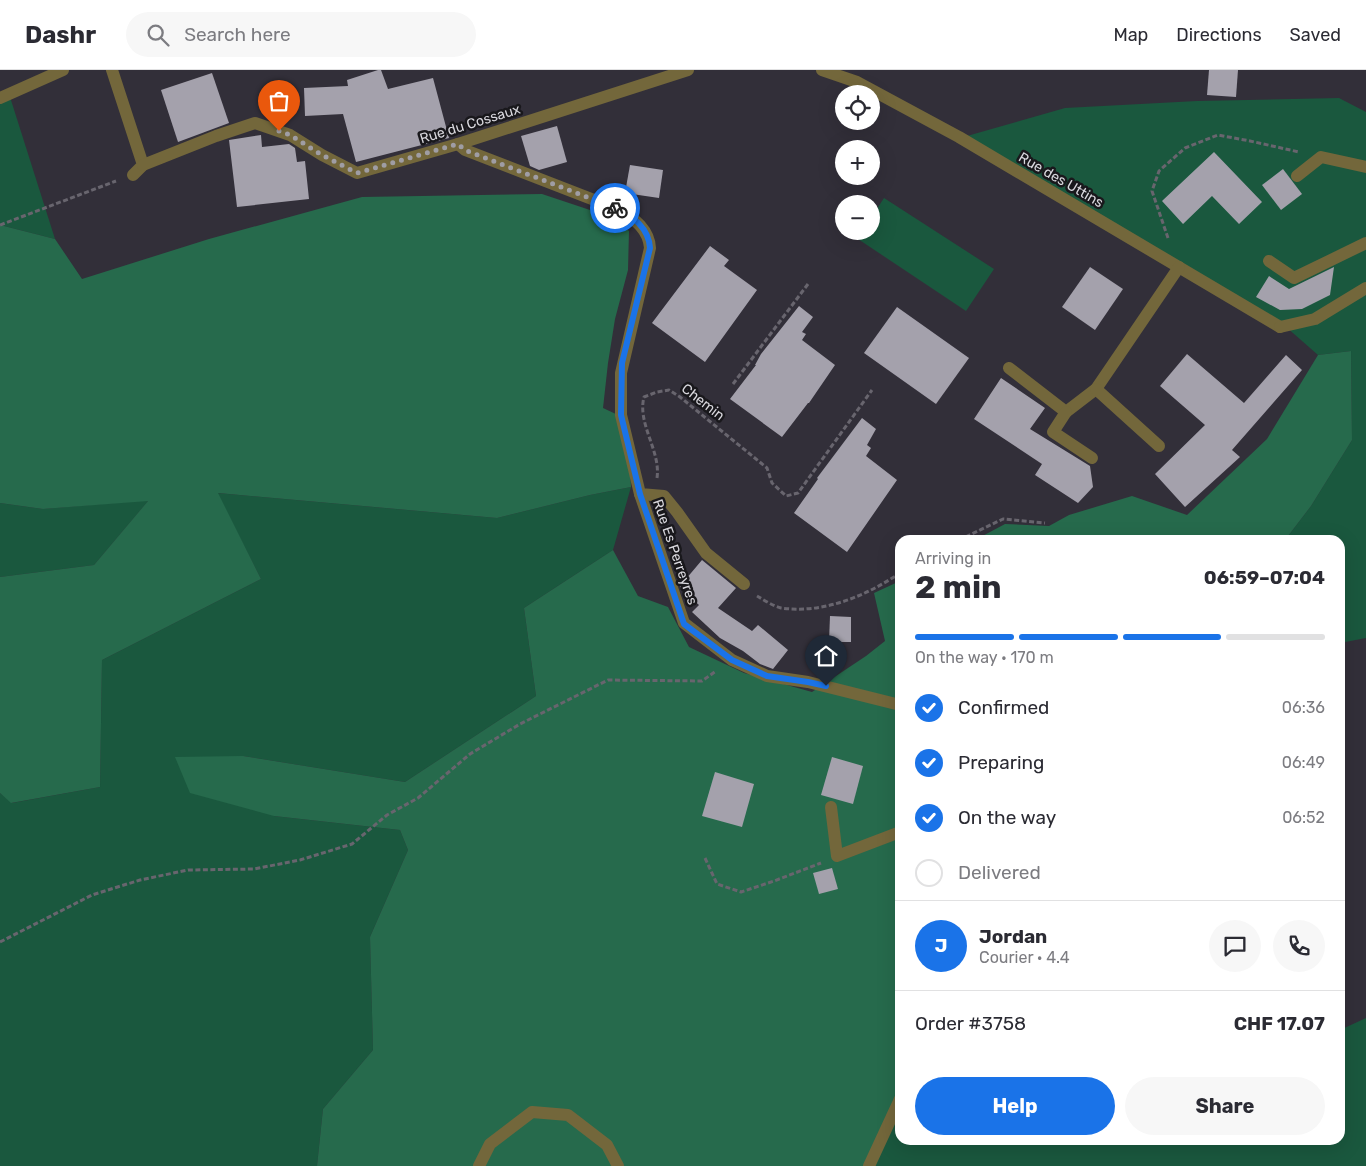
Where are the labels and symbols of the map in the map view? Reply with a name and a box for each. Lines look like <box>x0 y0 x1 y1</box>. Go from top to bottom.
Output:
pin <box>258 80 300 131</box>
street label: Rue du Cossaux <box>418 100 523 147</box>
street label: Rue des Uttins <box>1015 149 1107 211</box>
courier <box>590 183 640 233</box>
street label: Chemin <box>678 380 728 424</box>
street label: Rue Es Perreyres <box>649 497 701 607</box>
pin <box>805 635 847 686</box>

